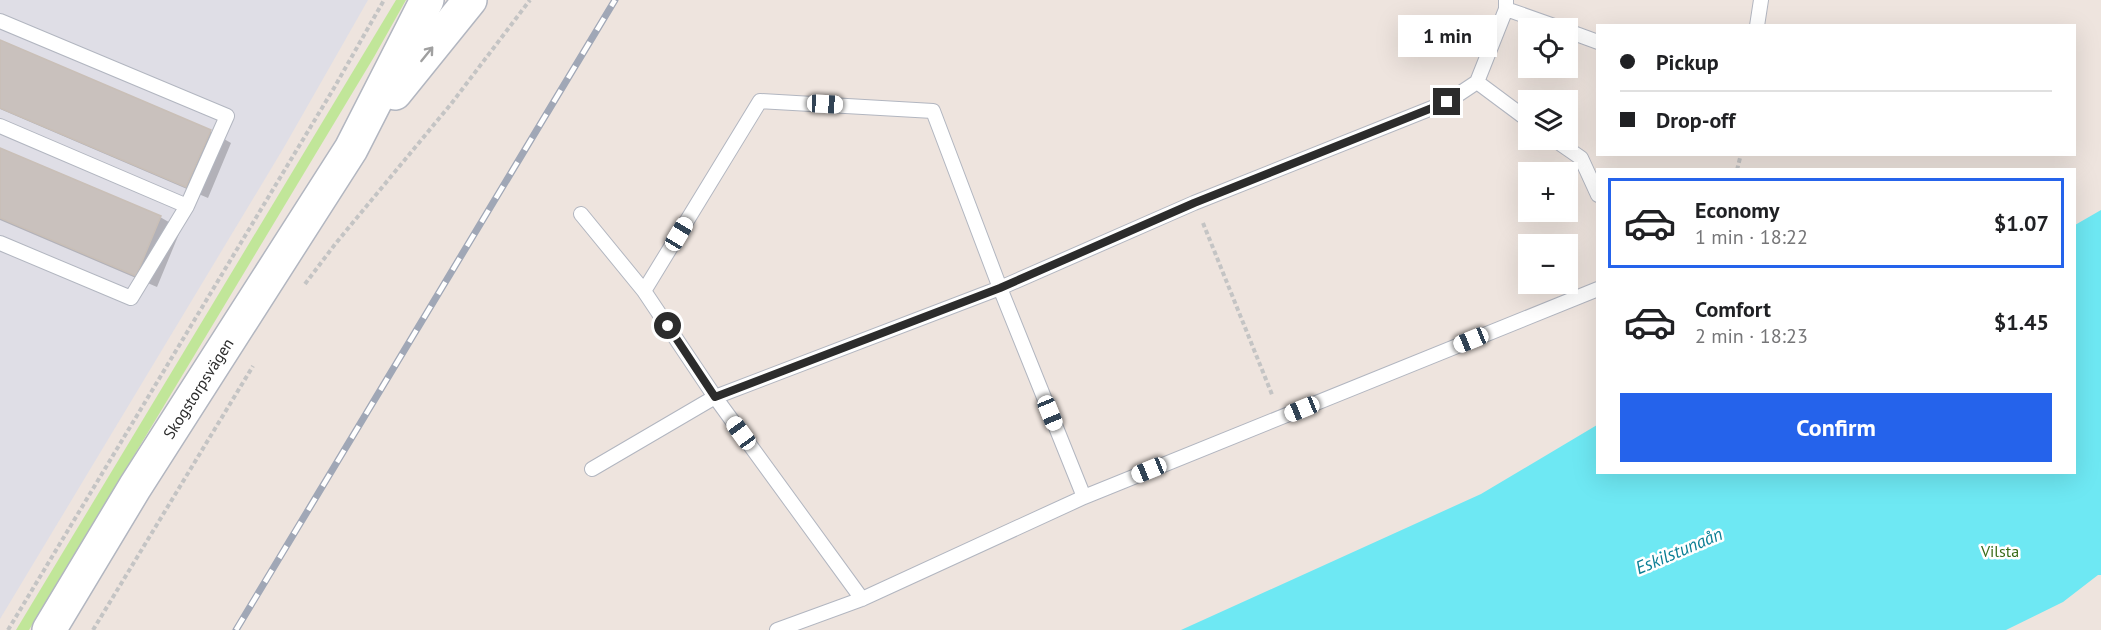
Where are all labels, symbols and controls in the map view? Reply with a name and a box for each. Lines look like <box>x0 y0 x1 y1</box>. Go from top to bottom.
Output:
callout: 1 min <box>1398 15 1496 57</box>
map controls <box>1518 18 1578 294</box>
button: locate <box>1518 18 1578 78</box>
text: 1 min <box>1423 23 1472 49</box>
one-way arrow <box>420 47 434 62</box>
text: Pickup <box>1656 48 1719 76</box>
route end <box>1433 88 1460 115</box>
button: layers <box>1518 90 1578 150</box>
car <box>807 94 843 114</box>
text: Drop-off <box>1656 106 1735 134</box>
button: + <box>1518 162 1578 222</box>
icon: car <box>1623 196 1677 250</box>
text: Economy <box>1695 196 1779 224</box>
text: $1.07 <box>1994 209 2049 237</box>
car <box>662 214 696 254</box>
text: 1 min · 18:22 <box>1695 224 1808 250</box>
button: − <box>1518 234 1578 294</box>
icon: car <box>1623 295 1677 349</box>
text: Comfort <box>1695 295 1771 323</box>
text: $1.45 <box>1994 308 2049 336</box>
route start <box>654 312 681 339</box>
text: 2 min · 18:23 <box>1695 323 1808 349</box>
car <box>1451 325 1491 355</box>
street label: Skogstorpsvägen <box>158 334 238 442</box>
car <box>1035 393 1065 433</box>
button: Confirm <box>1620 393 2052 462</box>
car <box>1282 394 1322 424</box>
car <box>723 413 759 453</box>
car <box>1129 455 1169 485</box>
water label: Eskilstunaån <box>1632 522 1726 579</box>
park label: Vilsta <box>1980 541 2019 561</box>

